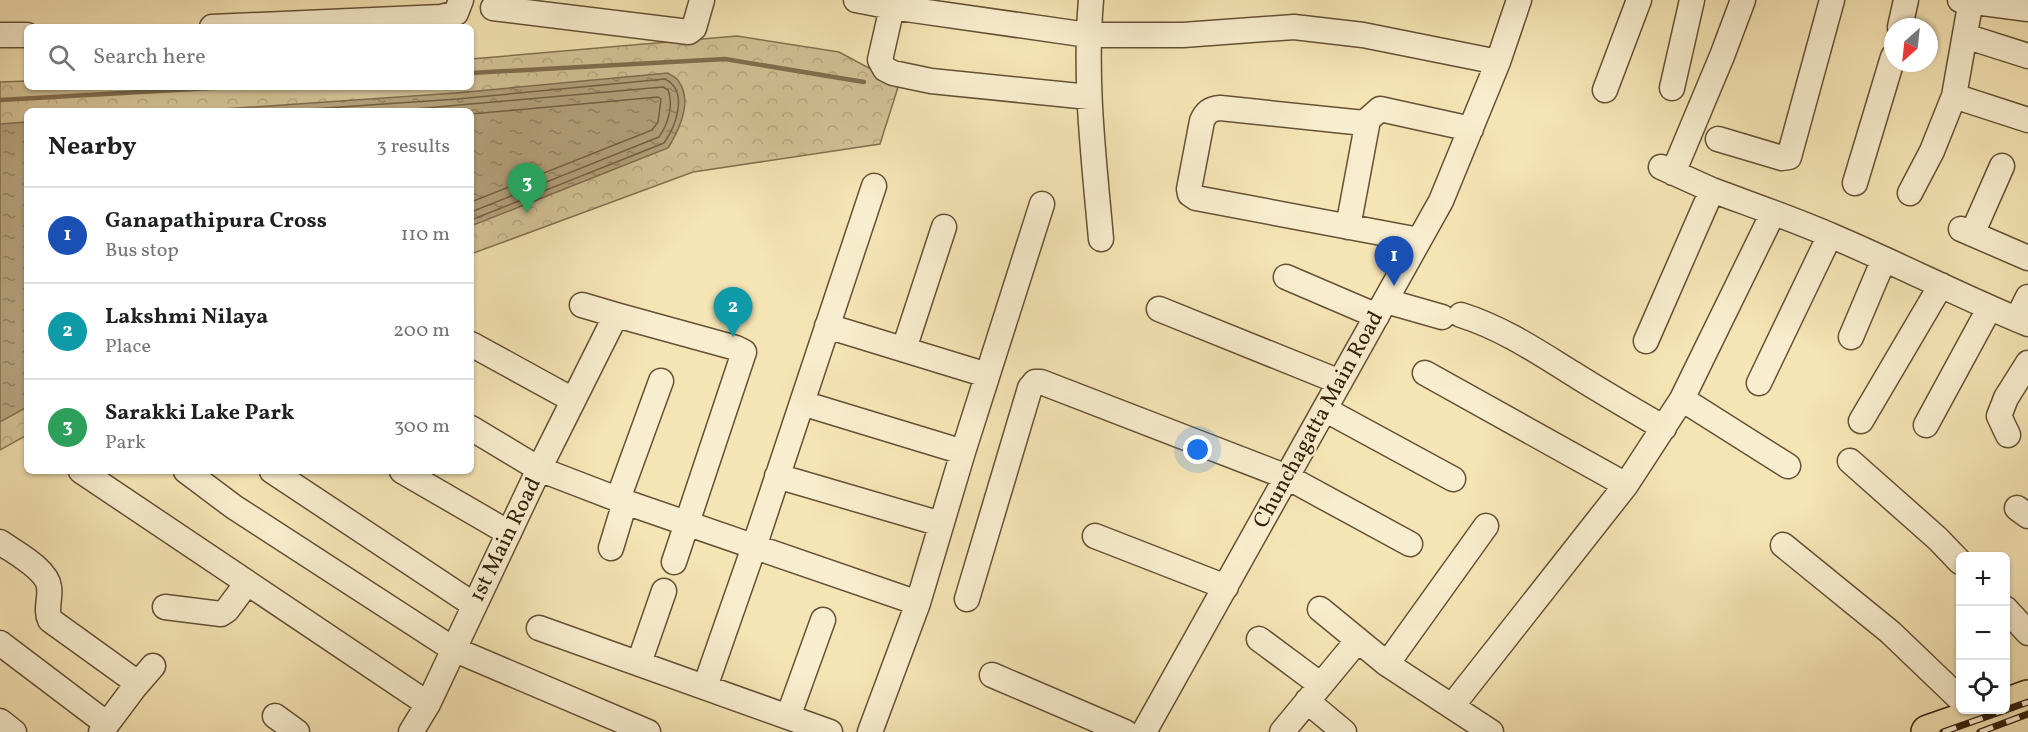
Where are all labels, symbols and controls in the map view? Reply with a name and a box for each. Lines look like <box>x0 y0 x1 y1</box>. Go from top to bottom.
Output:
north arrow <box>1884 18 1938 72</box>
search box <box>24 24 474 90</box>
icon: search <box>45 41 78 74</box>
text: Search here <box>93 42 206 73</box>
text: Nearby <box>48 129 137 165</box>
text: 3 results <box>376 133 450 161</box>
pin: 3 <box>508 164 546 213</box>
text: Ganapathipura Cross <box>105 206 327 237</box>
text: 1 <box>63 221 72 249</box>
text: 110 m <box>401 221 450 249</box>
pin: 1 <box>1374 236 1414 286</box>
text: Bus stop <box>105 237 179 265</box>
pin: 2 <box>714 288 752 337</box>
text: Lakshmi Nilaya <box>105 302 268 333</box>
street label: Chunchagatta Main Road <box>1246 306 1392 534</box>
text: 2 <box>62 317 73 345</box>
text: 200 m <box>393 317 450 345</box>
text: Place <box>105 333 151 361</box>
text: Sarakki Lake Park <box>105 398 294 429</box>
text: 3 <box>62 413 73 441</box>
text: 300 m <box>394 413 450 441</box>
text: Park <box>105 429 146 457</box>
your location <box>1183 435 1212 464</box>
street label: 1st Main Road <box>462 472 550 608</box>
map controls <box>1956 552 2010 714</box>
button: + <box>1956 552 2010 606</box>
button: − <box>1956 606 2010 660</box>
button: locate <box>1956 660 2010 714</box>

